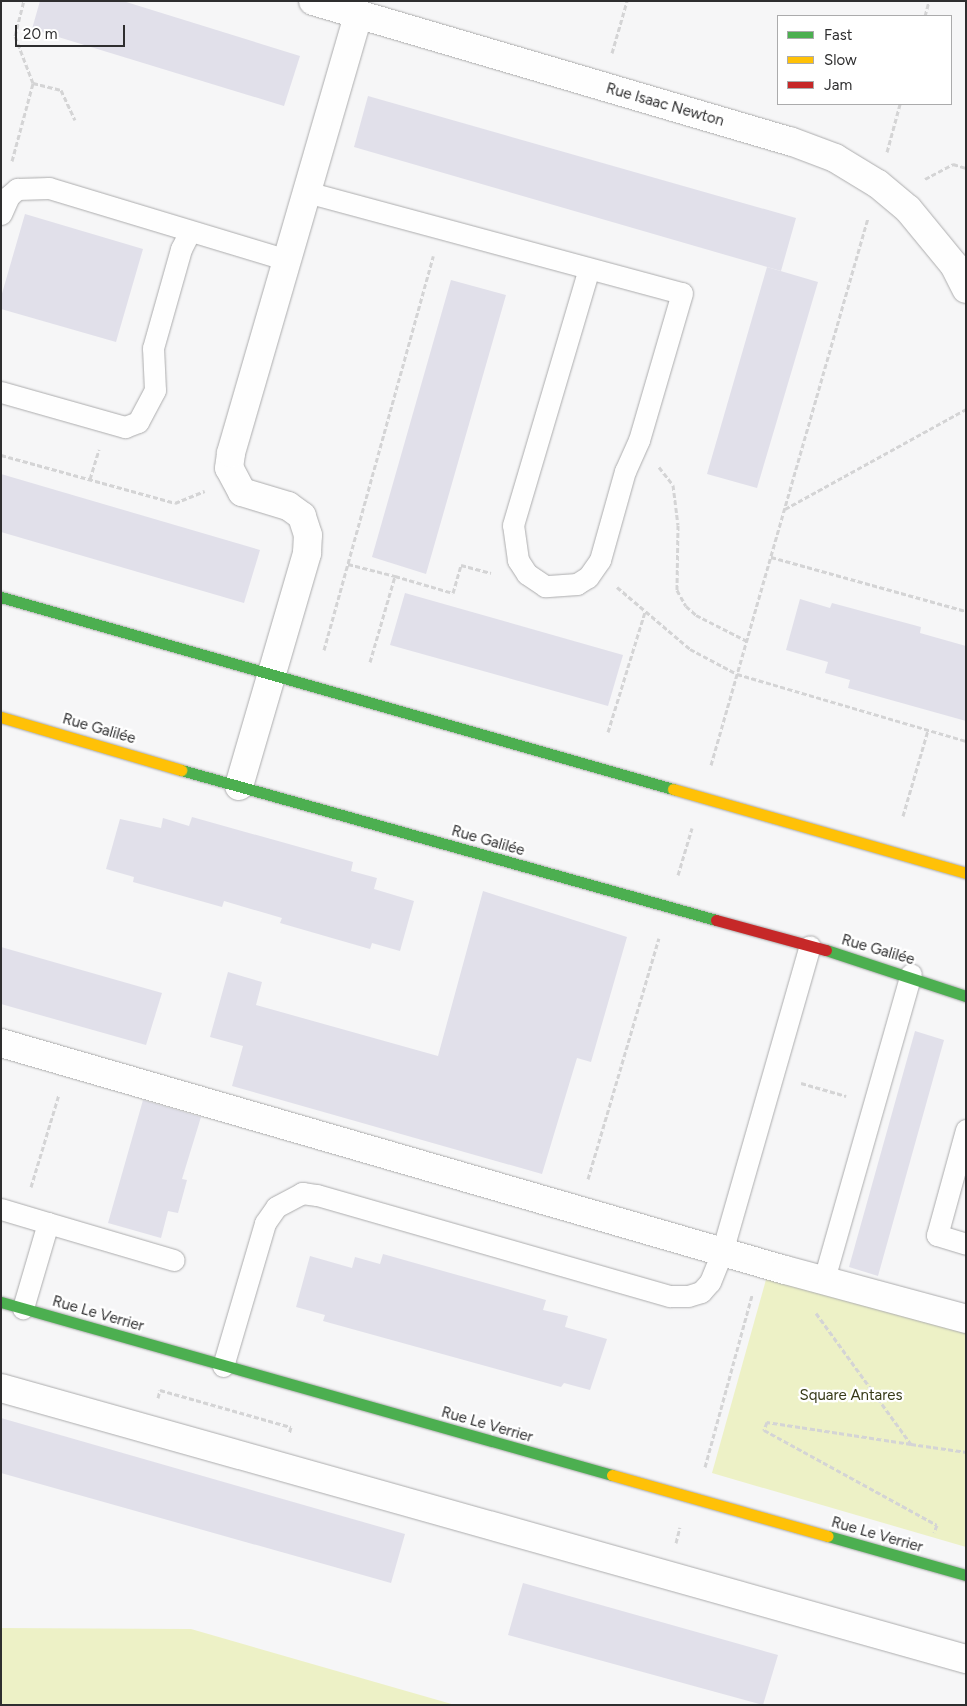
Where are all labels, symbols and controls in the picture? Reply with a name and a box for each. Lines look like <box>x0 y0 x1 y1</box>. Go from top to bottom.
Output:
scale bar <box>18 15 128 47</box>
legend <box>777 15 952 105</box>
text: 20 m <box>23 25 57 43</box>
text: Fast <box>824 26 852 44</box>
text: Slow <box>824 51 857 69</box>
text: Jam <box>824 76 852 94</box>
street label: Rue Isaac Newton <box>604 80 726 130</box>
street label: Rue Galilée <box>60 710 138 748</box>
street label: Rue Galilée <box>449 822 527 860</box>
street label: Rue Galilée <box>839 931 917 969</box>
street label: Rue Le Verrier <box>50 1292 146 1336</box>
park label: Square Antares <box>800 1387 902 1405</box>
street label: Rue Le Verrier <box>439 1403 535 1447</box>
street label: Rue Le Verrier <box>829 1513 925 1557</box>

